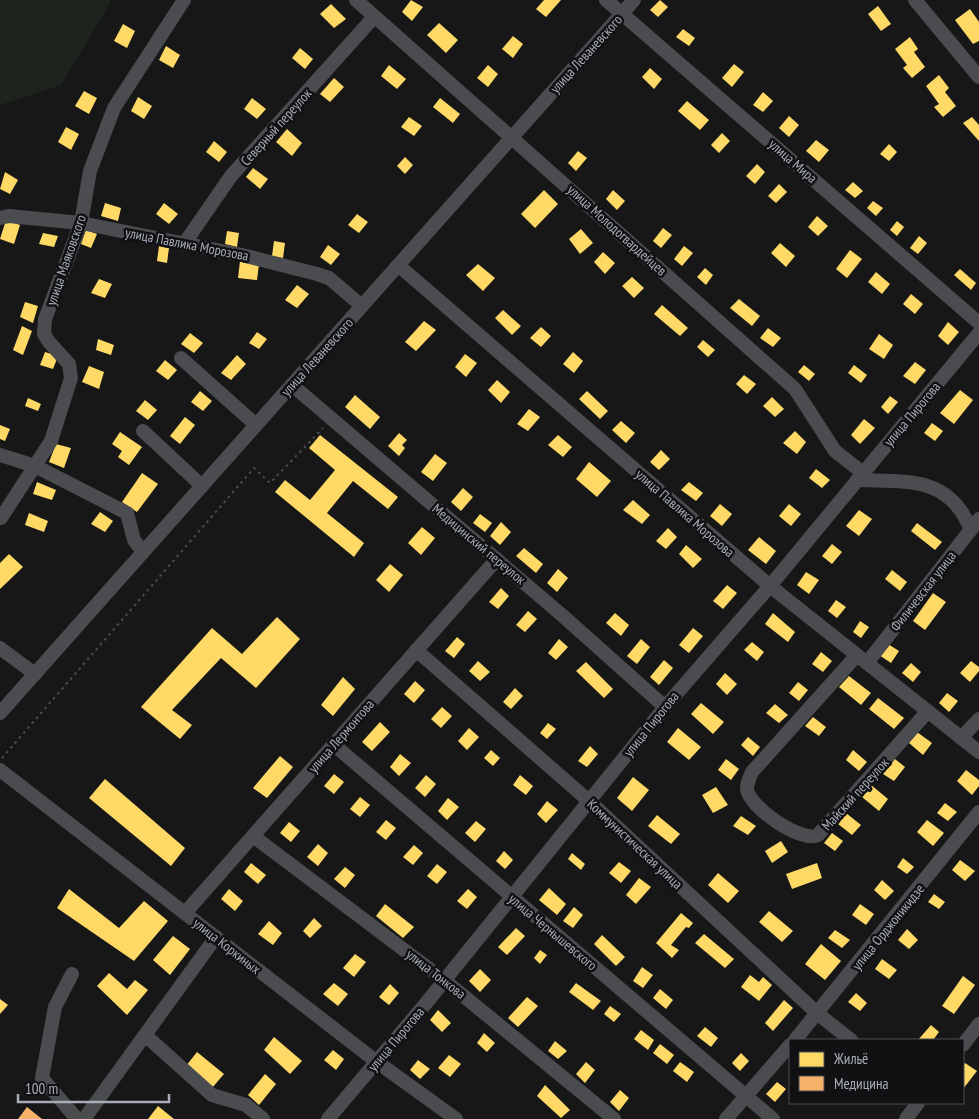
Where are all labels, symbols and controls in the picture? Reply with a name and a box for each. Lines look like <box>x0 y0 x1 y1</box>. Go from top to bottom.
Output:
street label: улица Леваневского <box>546 11 626 97</box>
street label: Северный переулок <box>237 84 316 169</box>
street label: улица Мира <box>765 135 821 187</box>
street label: улица Молодогвардейцев <box>564 181 671 280</box>
street label: улица Маяковского <box>42 212 90 308</box>
street label: улица Павлика Морозова <box>124 223 250 265</box>
street label: улица Леваневского <box>277 314 357 400</box>
street label: улица Пирогова <box>880 378 944 450</box>
street label: улица Павлика Морозова <box>632 465 738 561</box>
street label: Медицинский переулок <box>429 500 530 589</box>
street label: Филичевская улица <box>886 547 960 635</box>
street label: улица Пирогова <box>619 688 683 760</box>
street label: улица Лермонтова <box>304 696 378 776</box>
street label: Майский переулок <box>818 753 893 834</box>
street label: Коммунистическая улица <box>583 795 687 893</box>
street label: улица Орджоникидзе <box>848 880 928 974</box>
street label: улица Чернышевского <box>505 890 601 974</box>
street label: улица Коркиных <box>190 914 265 978</box>
street label: улица Тонкова <box>403 945 469 1003</box>
street label: улица Пирогова <box>364 1003 428 1075</box>
legend <box>789 1039 964 1104</box>
text: Жильё <box>833 1049 868 1068</box>
scale bar <box>18 1072 169 1104</box>
text: Медицина <box>834 1074 888 1093</box>
text: 100 m <box>25 1079 58 1098</box>

